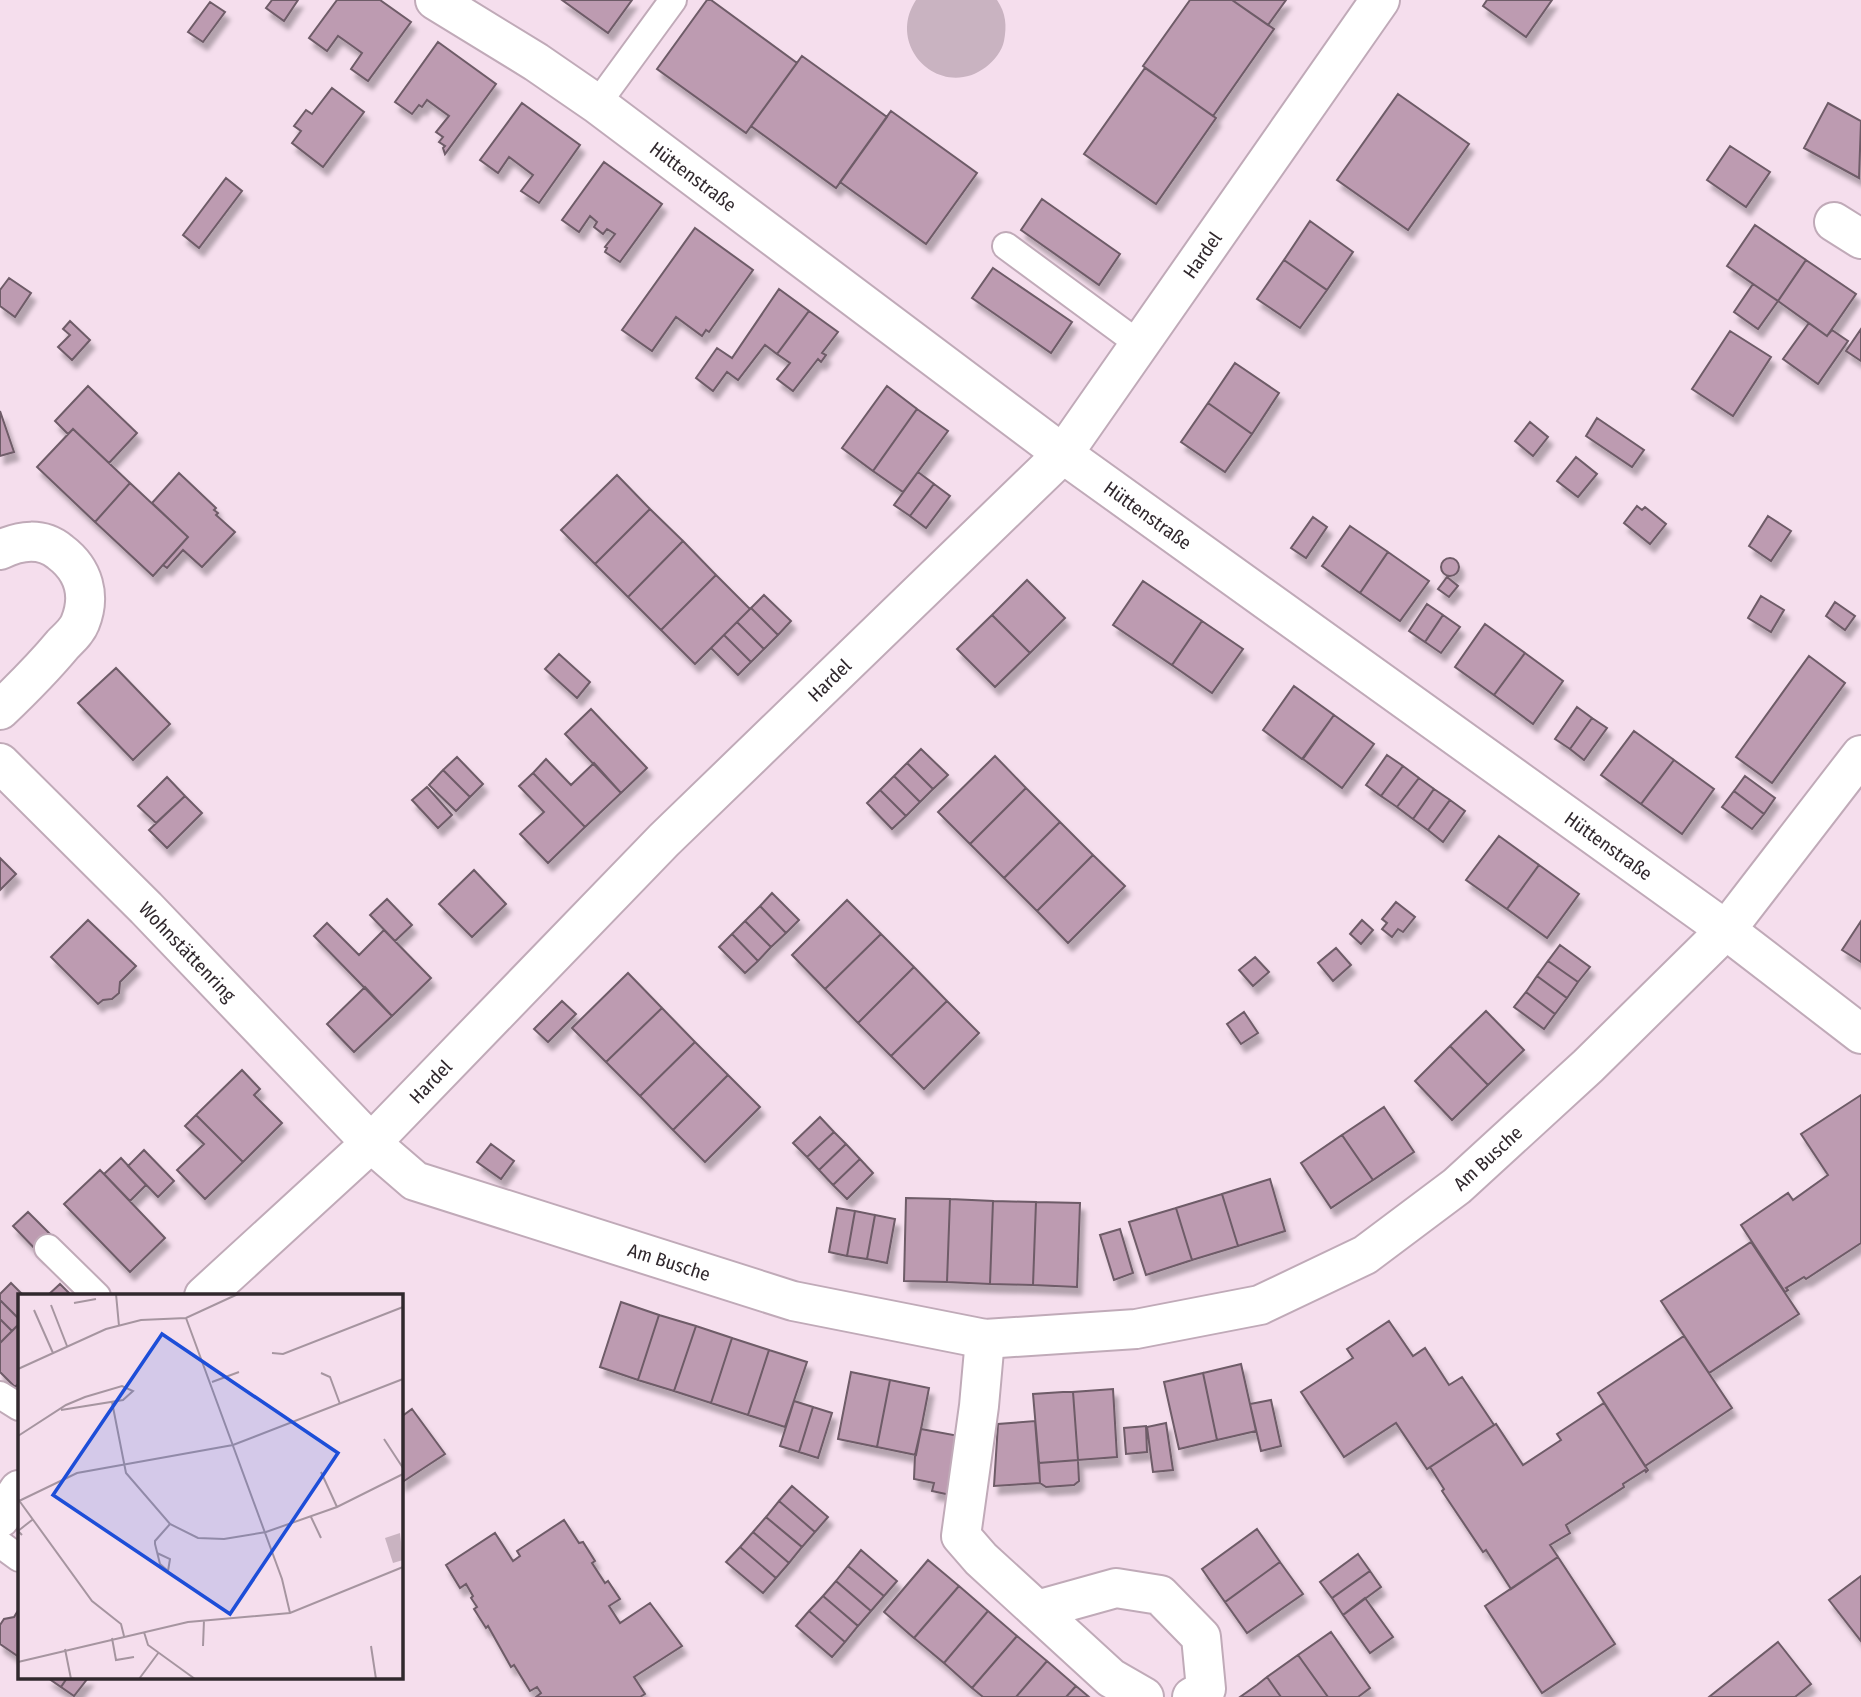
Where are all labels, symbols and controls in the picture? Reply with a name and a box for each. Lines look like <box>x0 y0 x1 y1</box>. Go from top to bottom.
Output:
street label: Hüttenstraße <box>645 137 741 217</box>
street label: Hardel <box>1178 227 1227 283</box>
street label: Hüttenstraße <box>1099 476 1196 555</box>
street label: Hardel <box>803 654 856 707</box>
street label: Hüttenstraße <box>1560 807 1657 885</box>
street label: Wohnstättenring <box>134 897 240 1007</box>
street label: Hardel <box>405 1055 457 1108</box>
street label: Am Busche <box>1449 1121 1527 1196</box>
street label: Am Busche <box>625 1238 713 1286</box>
inset map <box>18 1294 402 1680</box>

